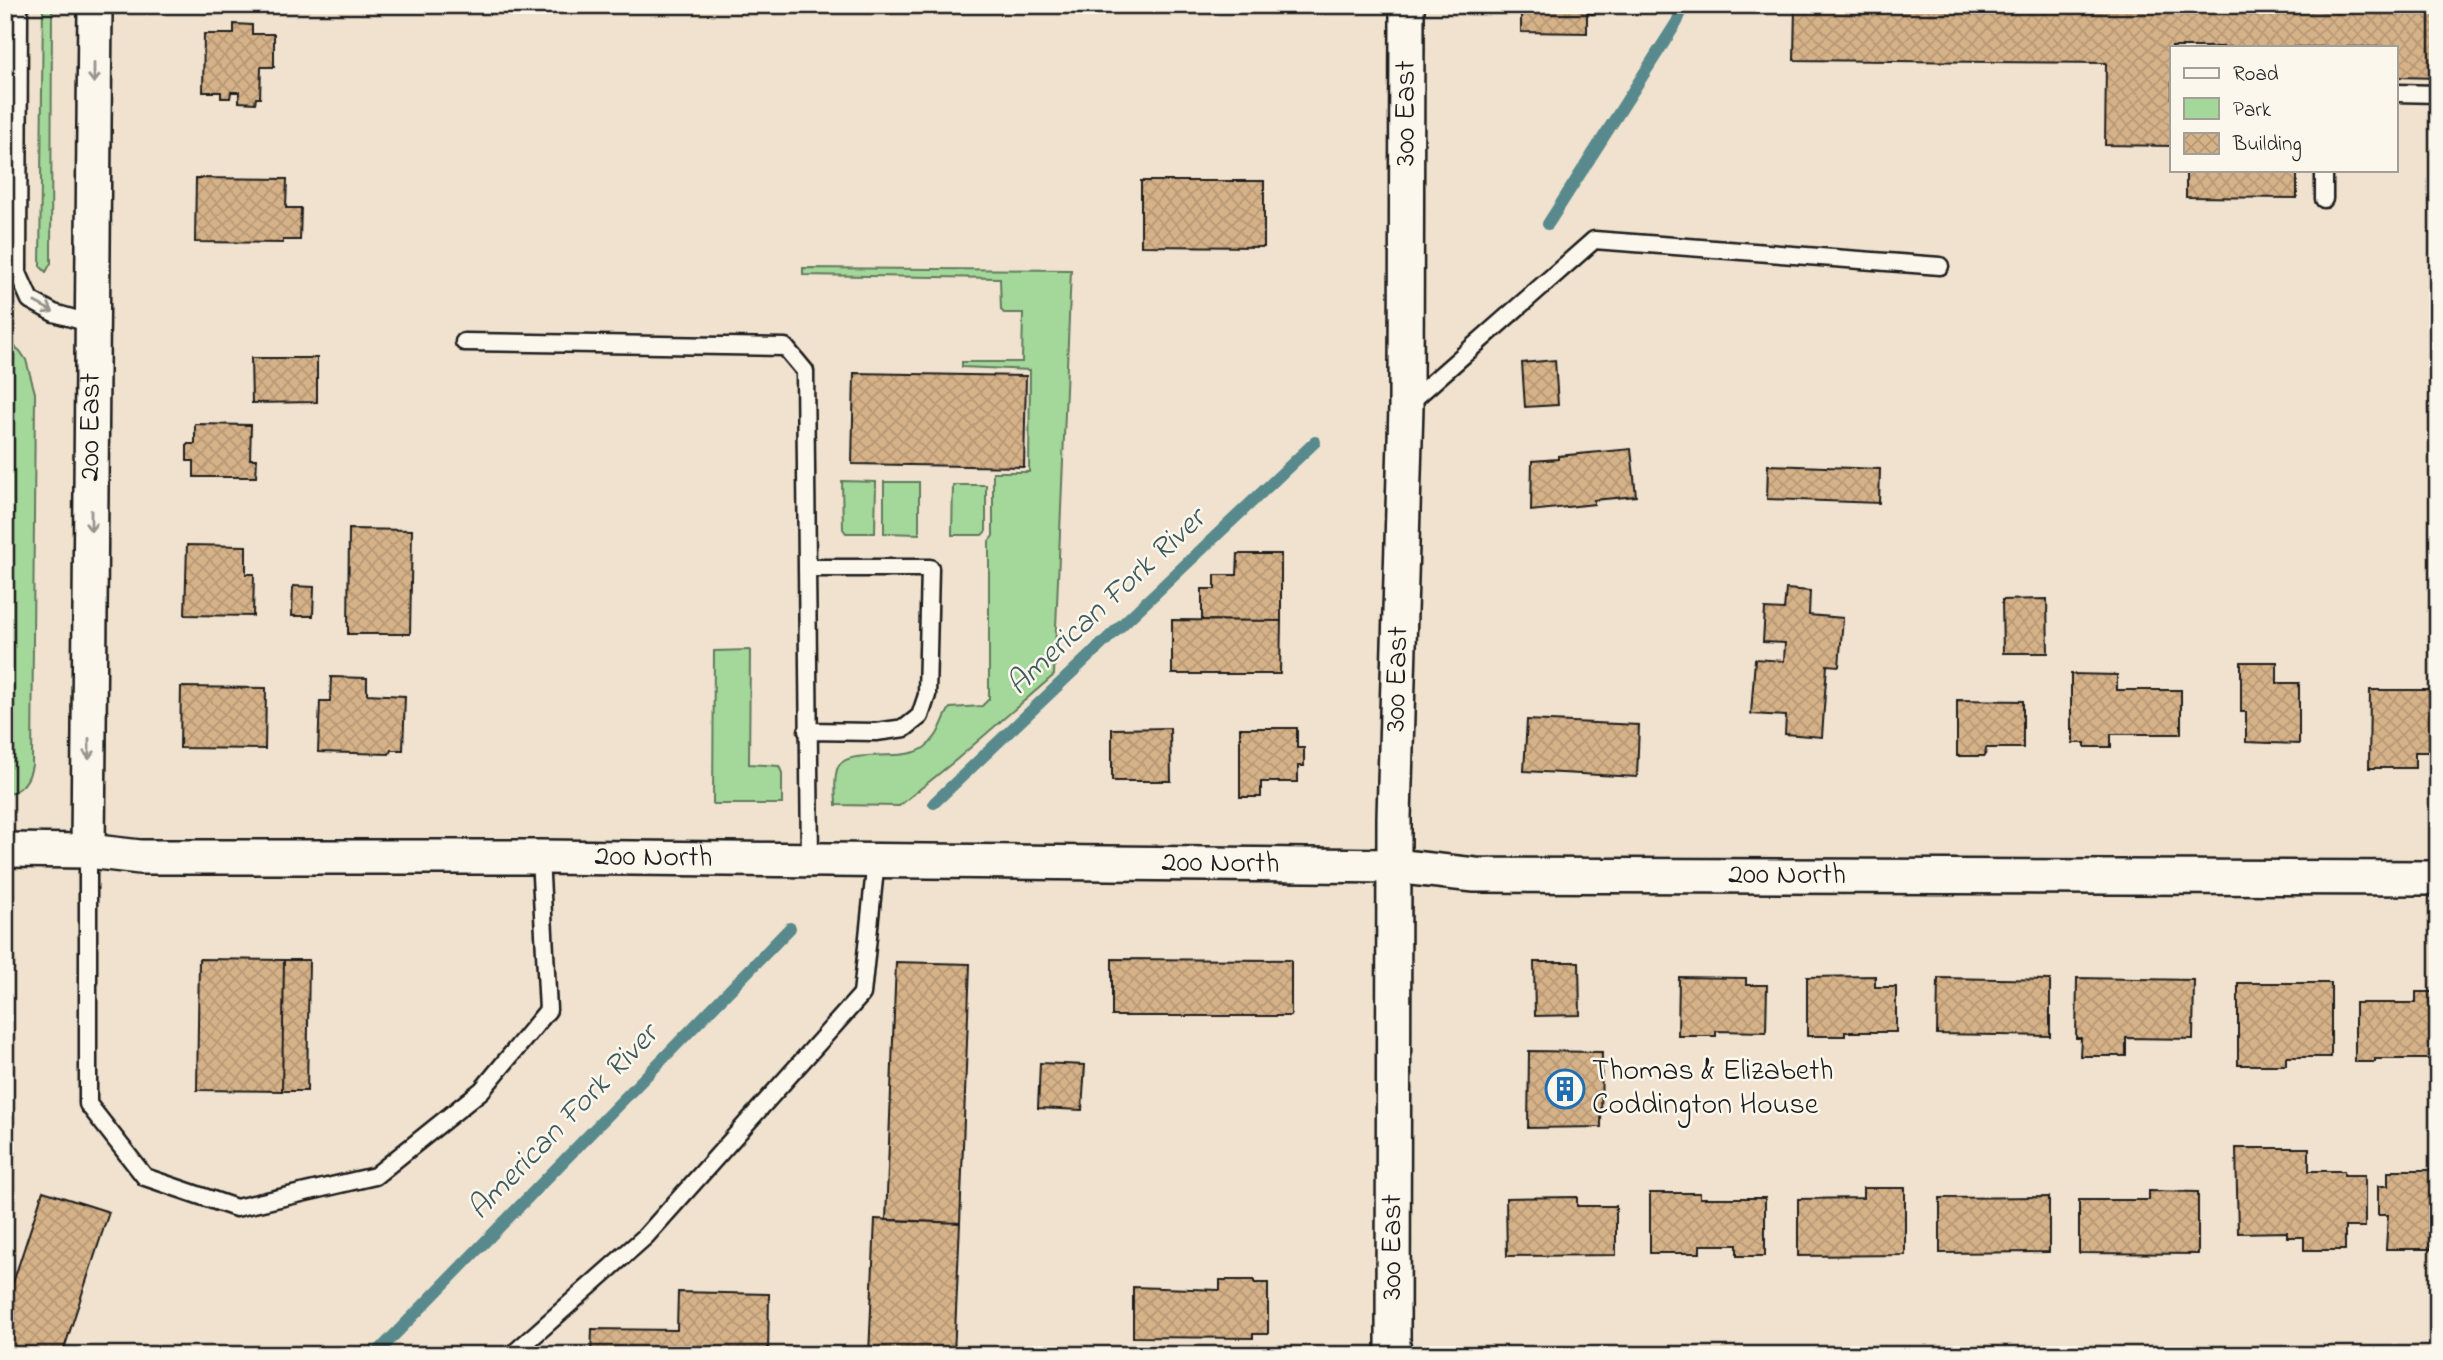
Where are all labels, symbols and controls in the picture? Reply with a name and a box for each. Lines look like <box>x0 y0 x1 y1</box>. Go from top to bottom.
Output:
legend <box>2170 46 2398 172</box>
street label: 300 East <box>1385 60 1429 166</box>
text: Road <box>2233 60 2279 90</box>
one-way arrow <box>87 62 101 85</box>
text: Park <box>2233 96 2272 126</box>
text: Building <box>2232 130 2302 162</box>
one-way arrow <box>34 300 54 314</box>
street label: 200 East <box>69 373 114 481</box>
water label: American Fork River <box>997 495 1220 708</box>
one-way arrow <box>84 510 98 533</box>
street label: 300 East <box>1374 626 1422 732</box>
one-way arrow <box>82 737 96 760</box>
street label: 200 North <box>594 836 713 881</box>
street label: 200 North <box>1161 842 1280 887</box>
street label: 200 North <box>1728 854 1846 898</box>
water label: American Fork River <box>458 1011 673 1232</box>
place label: Thomas & Elizabeth Coddington House <box>1592 1050 1834 1128</box>
building icon: Thomas & Elizabeth Coddington House <box>1544 1068 1586 1110</box>
street label: 300 East <box>1371 1194 1415 1300</box>

